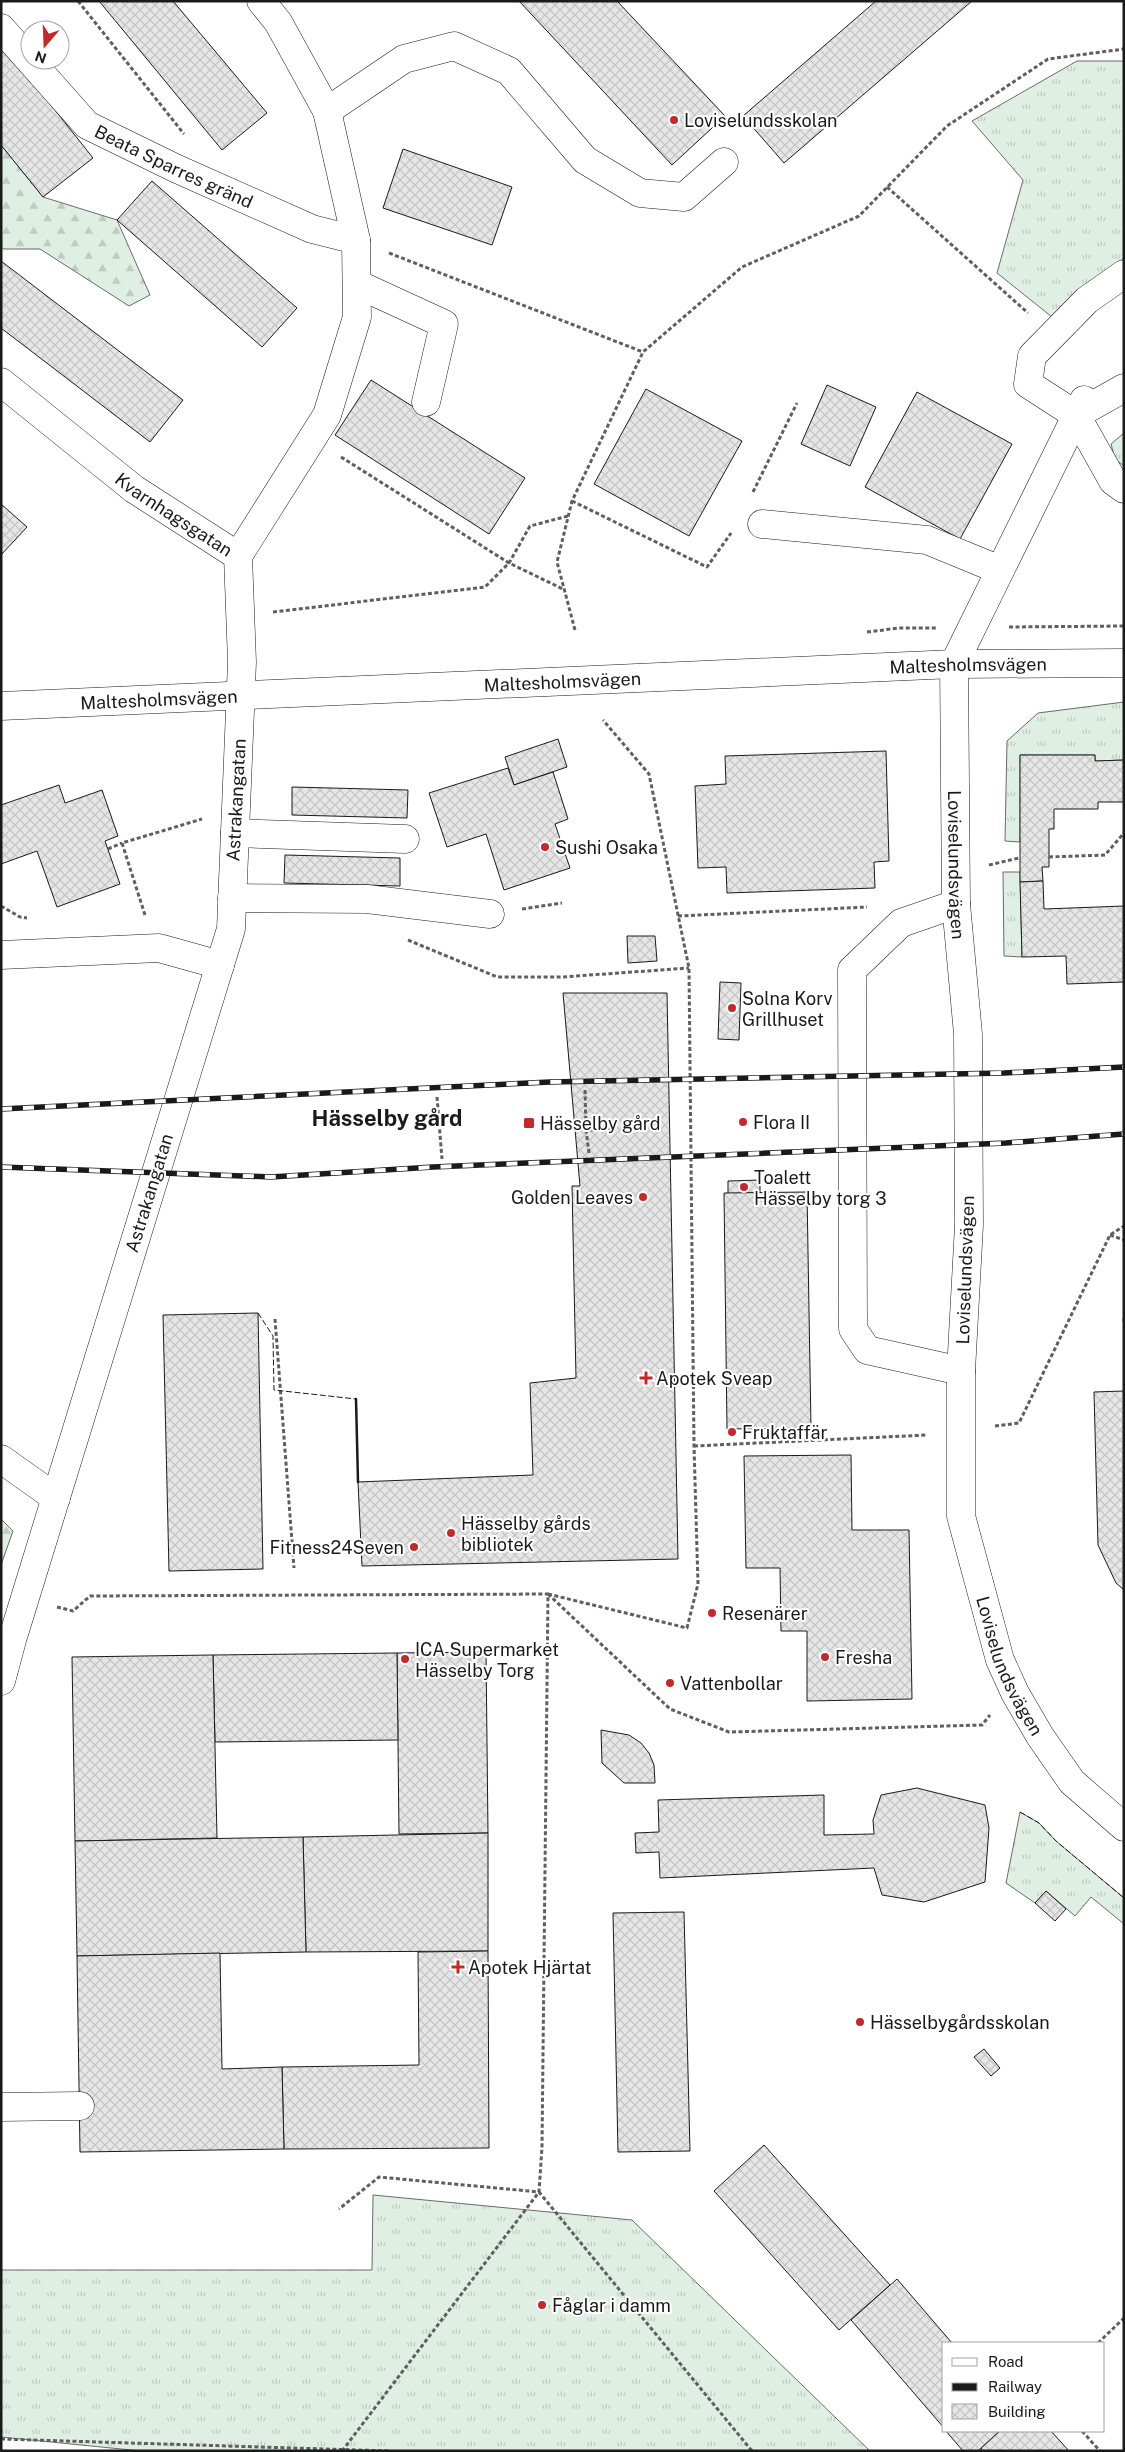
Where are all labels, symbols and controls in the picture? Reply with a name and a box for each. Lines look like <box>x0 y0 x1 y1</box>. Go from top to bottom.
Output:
north arrow <box>20 20 70 70</box>
text: N <box>33 48 49 67</box>
place label: Loviselundsskolan <box>684 110 837 131</box>
marker: Loviselundsskolan <box>668 114 680 126</box>
street label: Beata Sparres gränd <box>92 120 257 212</box>
street label: Kvarnhagsgatan <box>111 468 237 560</box>
street label: Maltesholmsvägen <box>889 653 1047 677</box>
street label: Maltesholmsvägen <box>483 667 642 695</box>
street label: Maltesholmsvägen <box>80 685 238 713</box>
street label: Astrakangatan <box>222 738 250 862</box>
street label: Loviselundsvägen <box>945 790 970 940</box>
place label: Sushi Osaka <box>555 837 658 858</box>
marker: Sushi Osaka <box>539 841 551 853</box>
place label: Solna Korv Grillhuset <box>742 988 833 1030</box>
marker: Solna Korv Grillhuset <box>726 1002 738 1014</box>
district label: Hässelby gård <box>312 1105 462 1131</box>
place label: Flora II <box>753 1112 810 1133</box>
place label: Hässelby gård <box>540 1113 660 1134</box>
marker: Hässelby gård <box>522 1116 536 1130</box>
marker: Flora II <box>737 1116 749 1128</box>
street label: Astrakangatan <box>121 1131 177 1255</box>
place label: Toalett Hässelby torg 3 <box>754 1167 887 1209</box>
marker: Toalett Hässelby torg 3 <box>738 1181 750 1193</box>
place label: Golden Leaves <box>511 1187 633 1208</box>
marker: Golden Leaves <box>637 1191 649 1203</box>
street label: Loviselundsvägen <box>952 1195 978 1345</box>
place label: Apotek Sveap <box>656 1368 773 1389</box>
marker: Apotek Sveap <box>640 1372 652 1384</box>
place label: Fruktaffär <box>742 1422 828 1443</box>
marker: Fruktaffär <box>726 1426 738 1438</box>
place label: Hässelby gårds bibliotek <box>461 1513 591 1555</box>
marker: Hässelby gårds bibliotek <box>445 1527 457 1539</box>
place label: Fitness24Seven <box>270 1537 404 1558</box>
marker: Fitness24Seven <box>408 1541 420 1553</box>
street label: Loviselundsvägen <box>973 1594 1048 1739</box>
place label: Resenärer <box>722 1603 808 1624</box>
marker: Resenärer <box>706 1607 718 1619</box>
place label: ICA Supermarket Hässelby Torg <box>415 1639 559 1681</box>
place label: Fresha <box>835 1647 892 1668</box>
marker: Fresha <box>819 1651 831 1663</box>
marker: ICA Supermarket Hässelby Torg <box>399 1653 411 1665</box>
place label: Vattenbollar <box>680 1673 783 1694</box>
marker: Vattenbollar <box>664 1677 676 1689</box>
place label: Apotek Hjärtat <box>468 1957 591 1978</box>
marker: Apotek Hjärtat <box>452 1961 464 1973</box>
place label: Hässelbygårdsskolan <box>870 2012 1050 2033</box>
marker: Hässelbygårdsskolan <box>854 2016 866 2028</box>
place label: Fåglar i damm <box>552 2295 671 2316</box>
marker: Fåglar i damm <box>536 2299 548 2311</box>
legend <box>942 2342 1105 2432</box>
text: Road <box>988 2353 1024 2370</box>
text: Railway <box>988 2378 1042 2395</box>
text: Building <box>988 2403 1046 2420</box>

